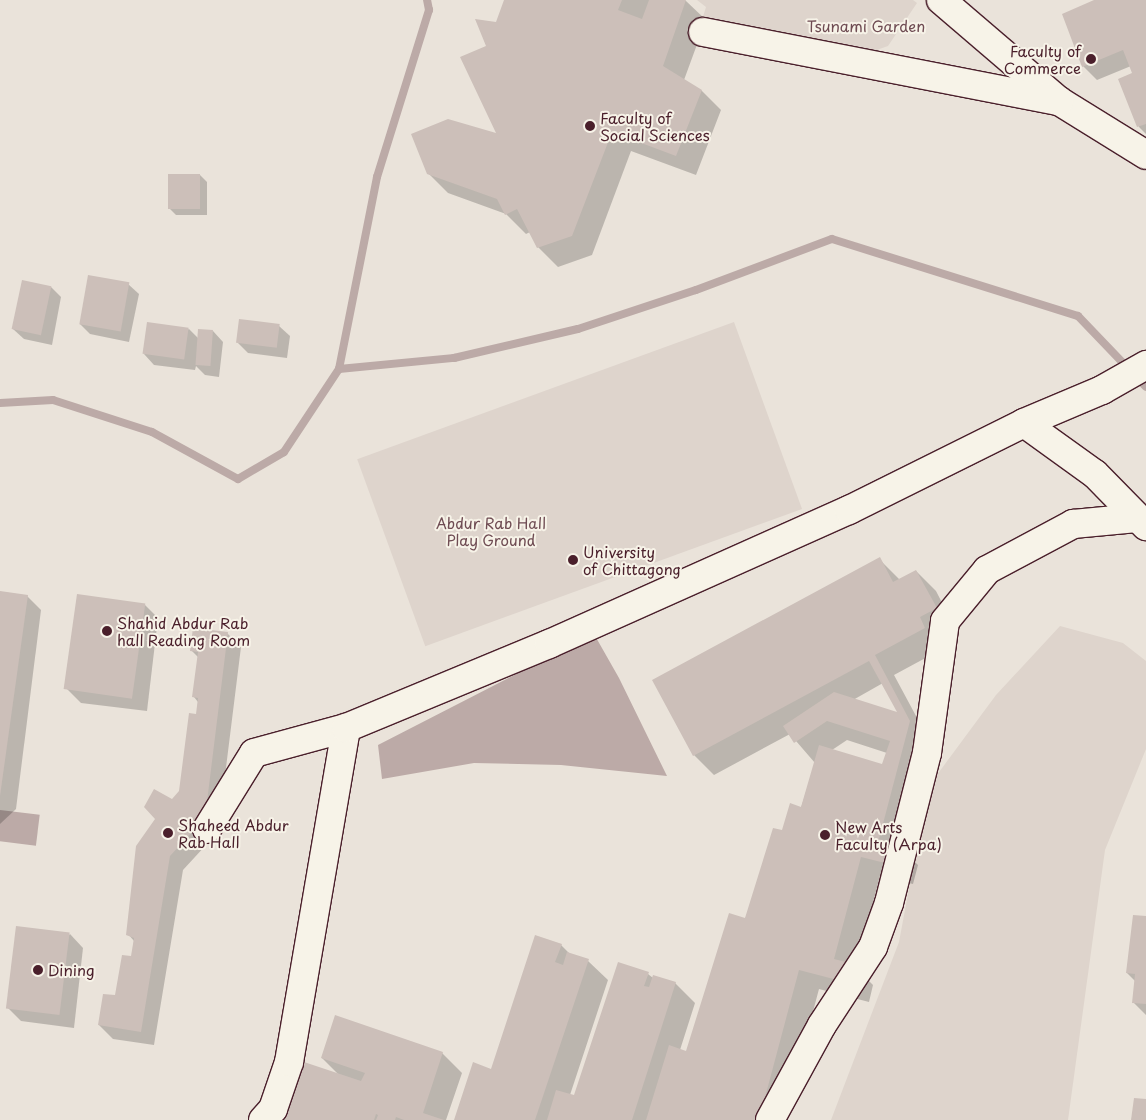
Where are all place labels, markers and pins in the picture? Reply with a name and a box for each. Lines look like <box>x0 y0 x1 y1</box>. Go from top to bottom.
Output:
place label: Faculty of Commerce <box>1004 41 1081 76</box>
marker: Faculty of Commerce <box>1085 53 1097 65</box>
place label: Faculty of Social Sciences <box>600 108 710 143</box>
marker: Faculty of Social Sciences <box>584 120 596 132</box>
place label: University of Chittagong <box>583 542 681 577</box>
marker: University of Chittagong <box>567 554 579 566</box>
place label: Shahid Abdur Rab hall Reading Room <box>117 613 251 648</box>
marker: Shahid Abdur Rab hall Reading Room <box>101 625 113 637</box>
place label: Shaheed Abdur Rab Hall <box>178 815 289 850</box>
place label: New Arts Faculty (Arpa) <box>835 817 942 852</box>
marker: Shaheed Abdur Rab Hall <box>162 827 174 839</box>
marker: New Arts Faculty (Arpa) <box>819 829 831 841</box>
place label: Dining <box>48 961 95 979</box>
marker: Dining <box>32 964 44 976</box>

